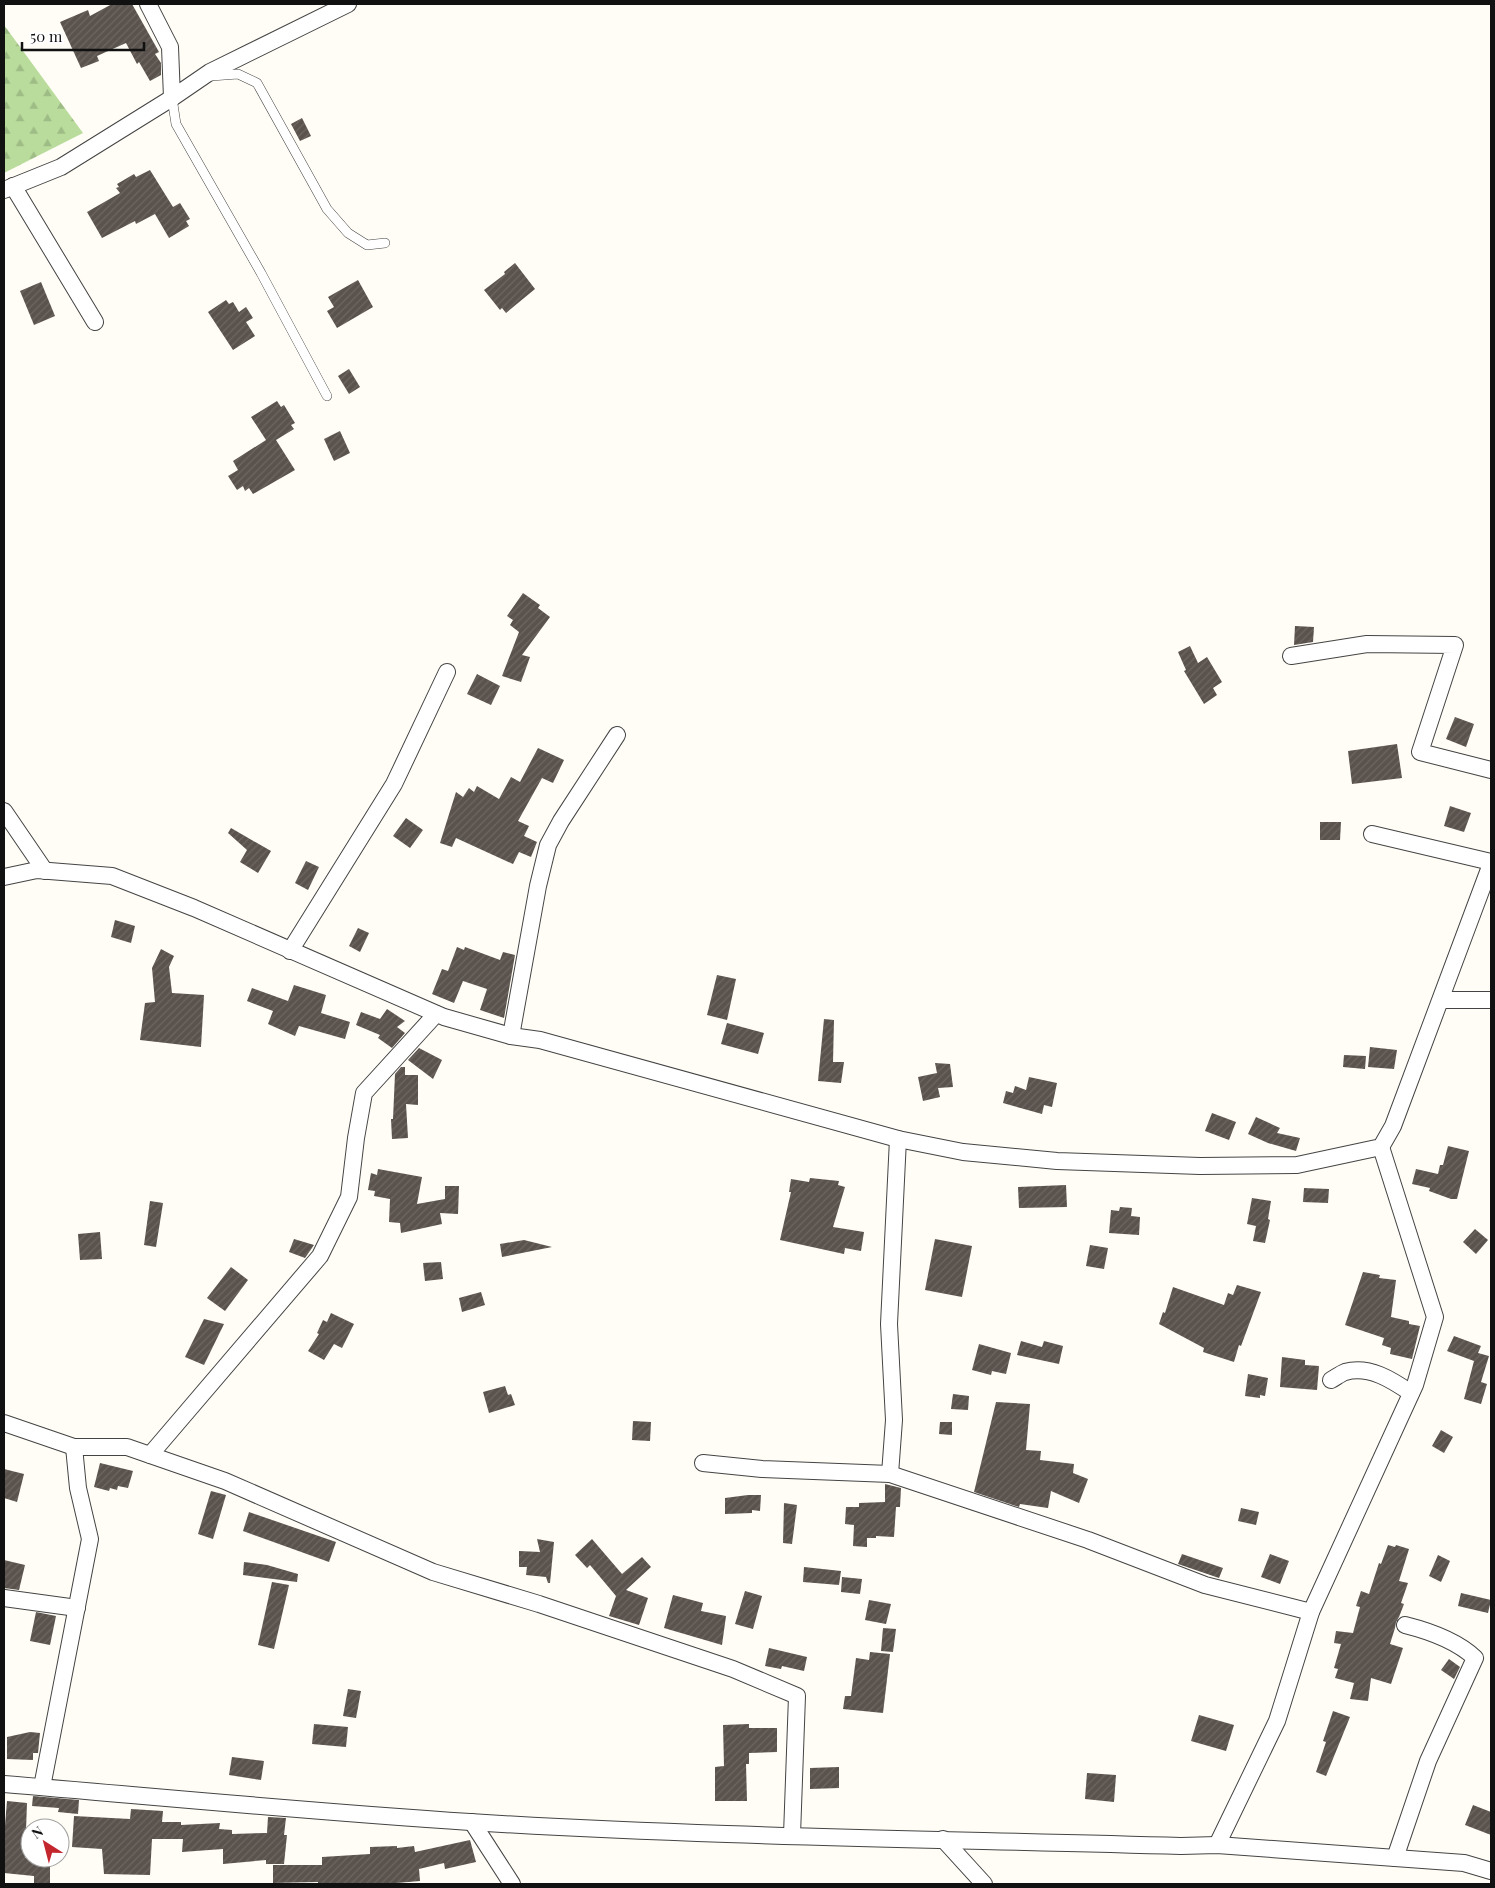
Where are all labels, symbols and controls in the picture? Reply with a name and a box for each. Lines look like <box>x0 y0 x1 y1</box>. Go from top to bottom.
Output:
scale bar <box>22 20 145 52</box>
text: 50 m <box>30 26 63 46</box>
north arrow <box>20 1818 70 1868</box>
text: N <box>27 1821 47 1843</box>

